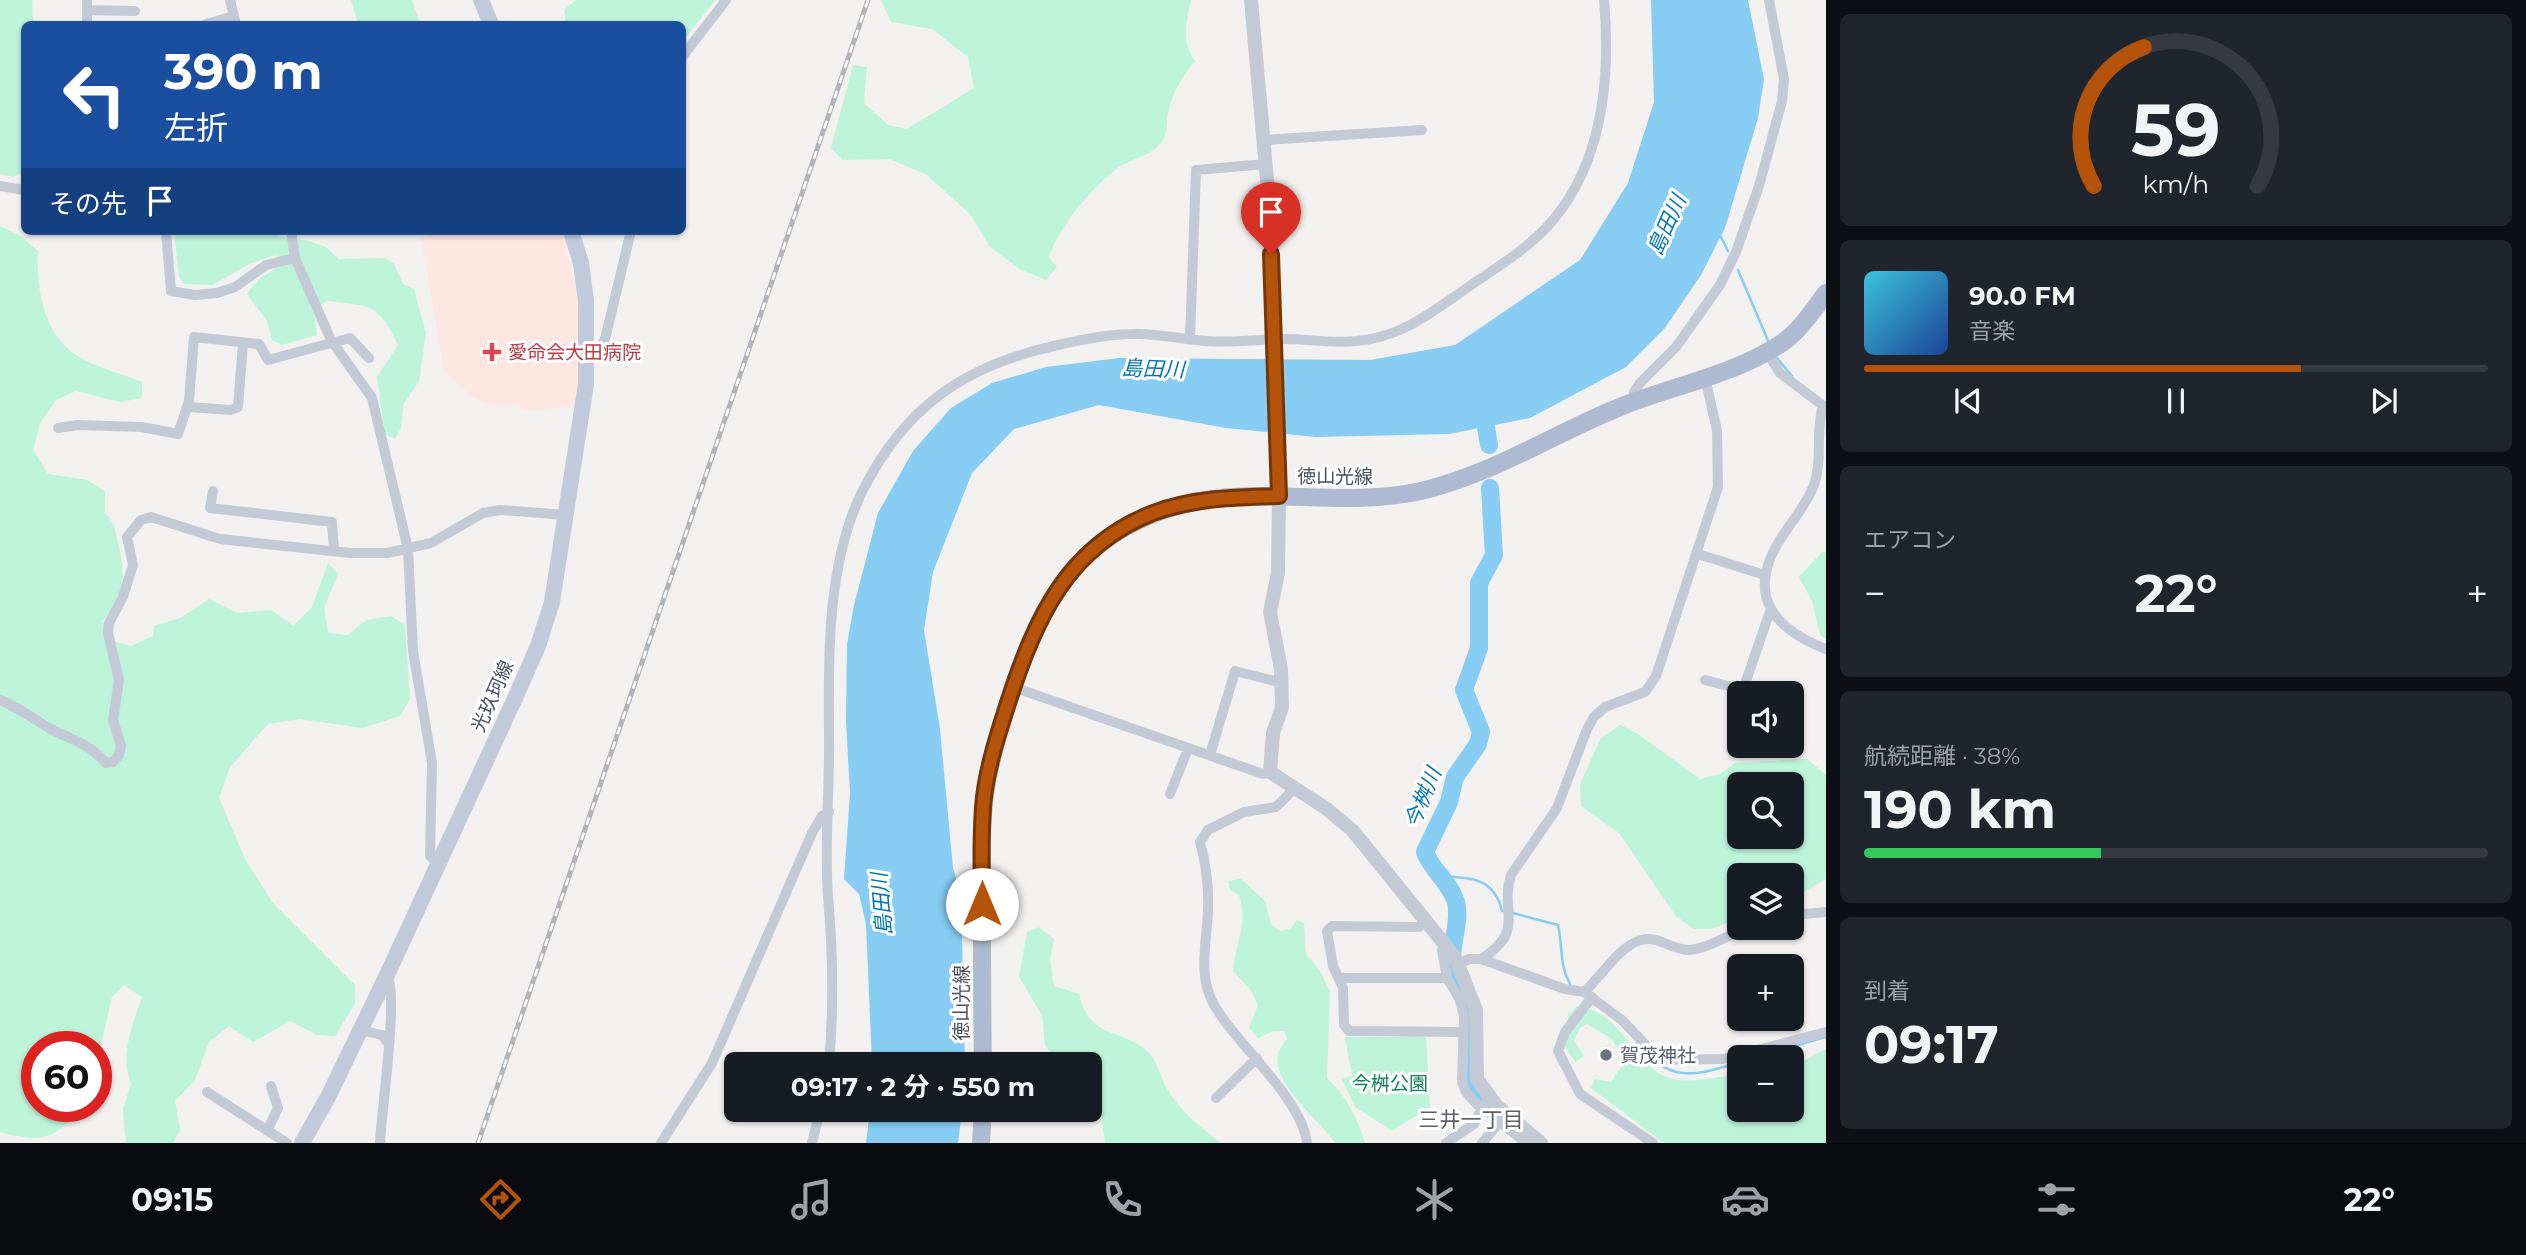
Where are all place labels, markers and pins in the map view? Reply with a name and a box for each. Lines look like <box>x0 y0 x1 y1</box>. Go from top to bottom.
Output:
pin <box>1241 182 1301 254</box>
place label: 愛命会大田病院 <box>508 341 641 364</box>
marker: 愛命会大田病院 <box>482 342 502 362</box>
place label: 賀茂神社 <box>1620 1044 1696 1067</box>
marker: 賀茂神社 <box>1598 1047 1614 1063</box>

